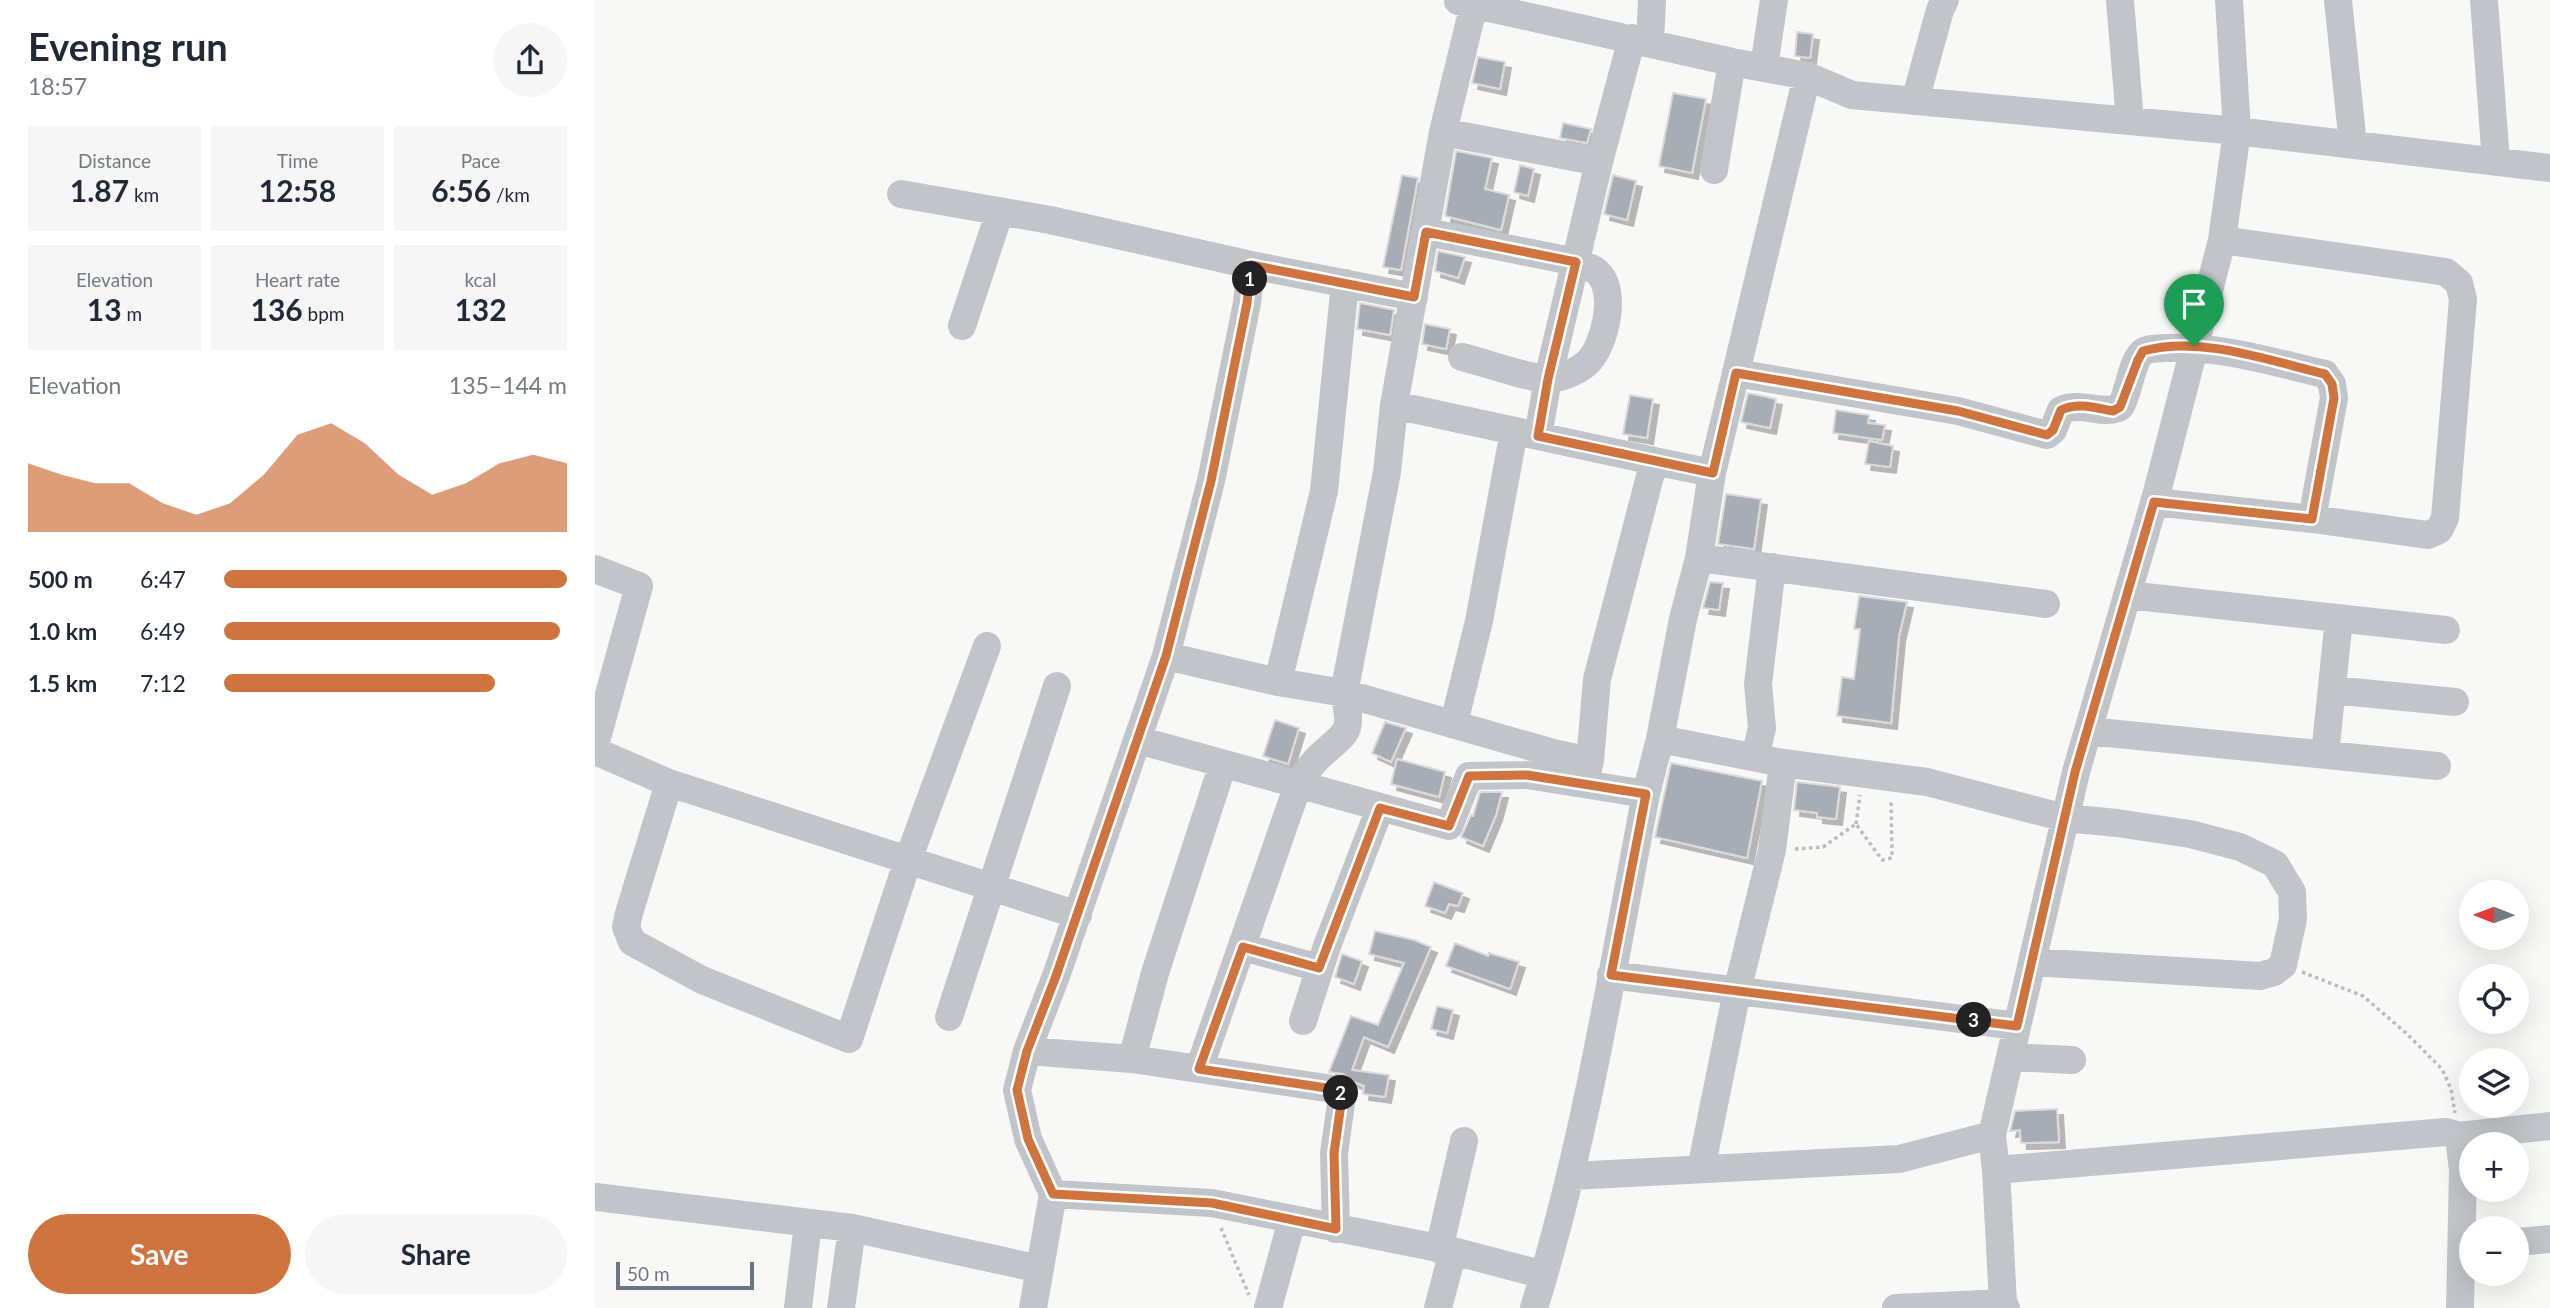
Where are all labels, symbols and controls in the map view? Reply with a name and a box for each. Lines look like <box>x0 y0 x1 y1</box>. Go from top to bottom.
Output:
text: Evening run <box>28 23 228 69</box>
button: share <box>493 23 567 97</box>
text: 18:57 <box>28 72 87 100</box>
text: Distance <box>78 149 151 172</box>
text: Time <box>277 149 318 172</box>
text: Pace <box>461 149 500 172</box>
text: 1.87 <box>70 172 129 208</box>
text: 12:58 <box>259 172 336 208</box>
text: 6:56 <box>431 172 491 208</box>
text: km <box>129 183 159 206</box>
text: /km <box>491 183 530 206</box>
pin: 1 <box>1233 262 1267 296</box>
text: 1 <box>1244 267 1255 290</box>
text: Elevation <box>76 268 153 291</box>
text: Heart rate <box>255 268 340 291</box>
text: kcal <box>464 268 497 291</box>
pin <box>2164 274 2224 346</box>
icon: arrive <box>2175 285 2213 323</box>
text: 13 <box>87 291 122 327</box>
text: 136 <box>251 291 303 327</box>
text: 132 <box>454 291 507 327</box>
text: m <box>122 302 142 325</box>
text: bpm <box>303 302 344 325</box>
text: Elevation <box>28 371 121 399</box>
text: 135–144 m <box>449 371 567 399</box>
text: 500 m <box>28 565 93 593</box>
text: 6:47 <box>140 565 186 593</box>
text: 1.0 km <box>28 617 97 645</box>
text: 6:49 <box>140 617 186 645</box>
text: 1.5 km <box>28 669 97 697</box>
text: 7:12 <box>140 669 186 697</box>
north arrow <box>2459 880 2529 950</box>
map controls <box>2459 880 2529 1286</box>
button: locate <box>2459 964 2529 1034</box>
pin: 3 <box>1957 1002 1991 1038</box>
text: 3 <box>1968 1008 1979 1031</box>
button: layers <box>2459 1048 2529 1118</box>
pin: 2 <box>1323 1076 1359 1110</box>
text: 2 <box>1335 1081 1346 1104</box>
button: + <box>2459 1132 2529 1202</box>
button: Save <box>28 1214 291 1294</box>
button: Share <box>305 1214 567 1294</box>
button: − <box>2459 1216 2529 1286</box>
scale bar <box>616 1259 754 1291</box>
text: 50 m <box>627 1262 670 1285</box>

